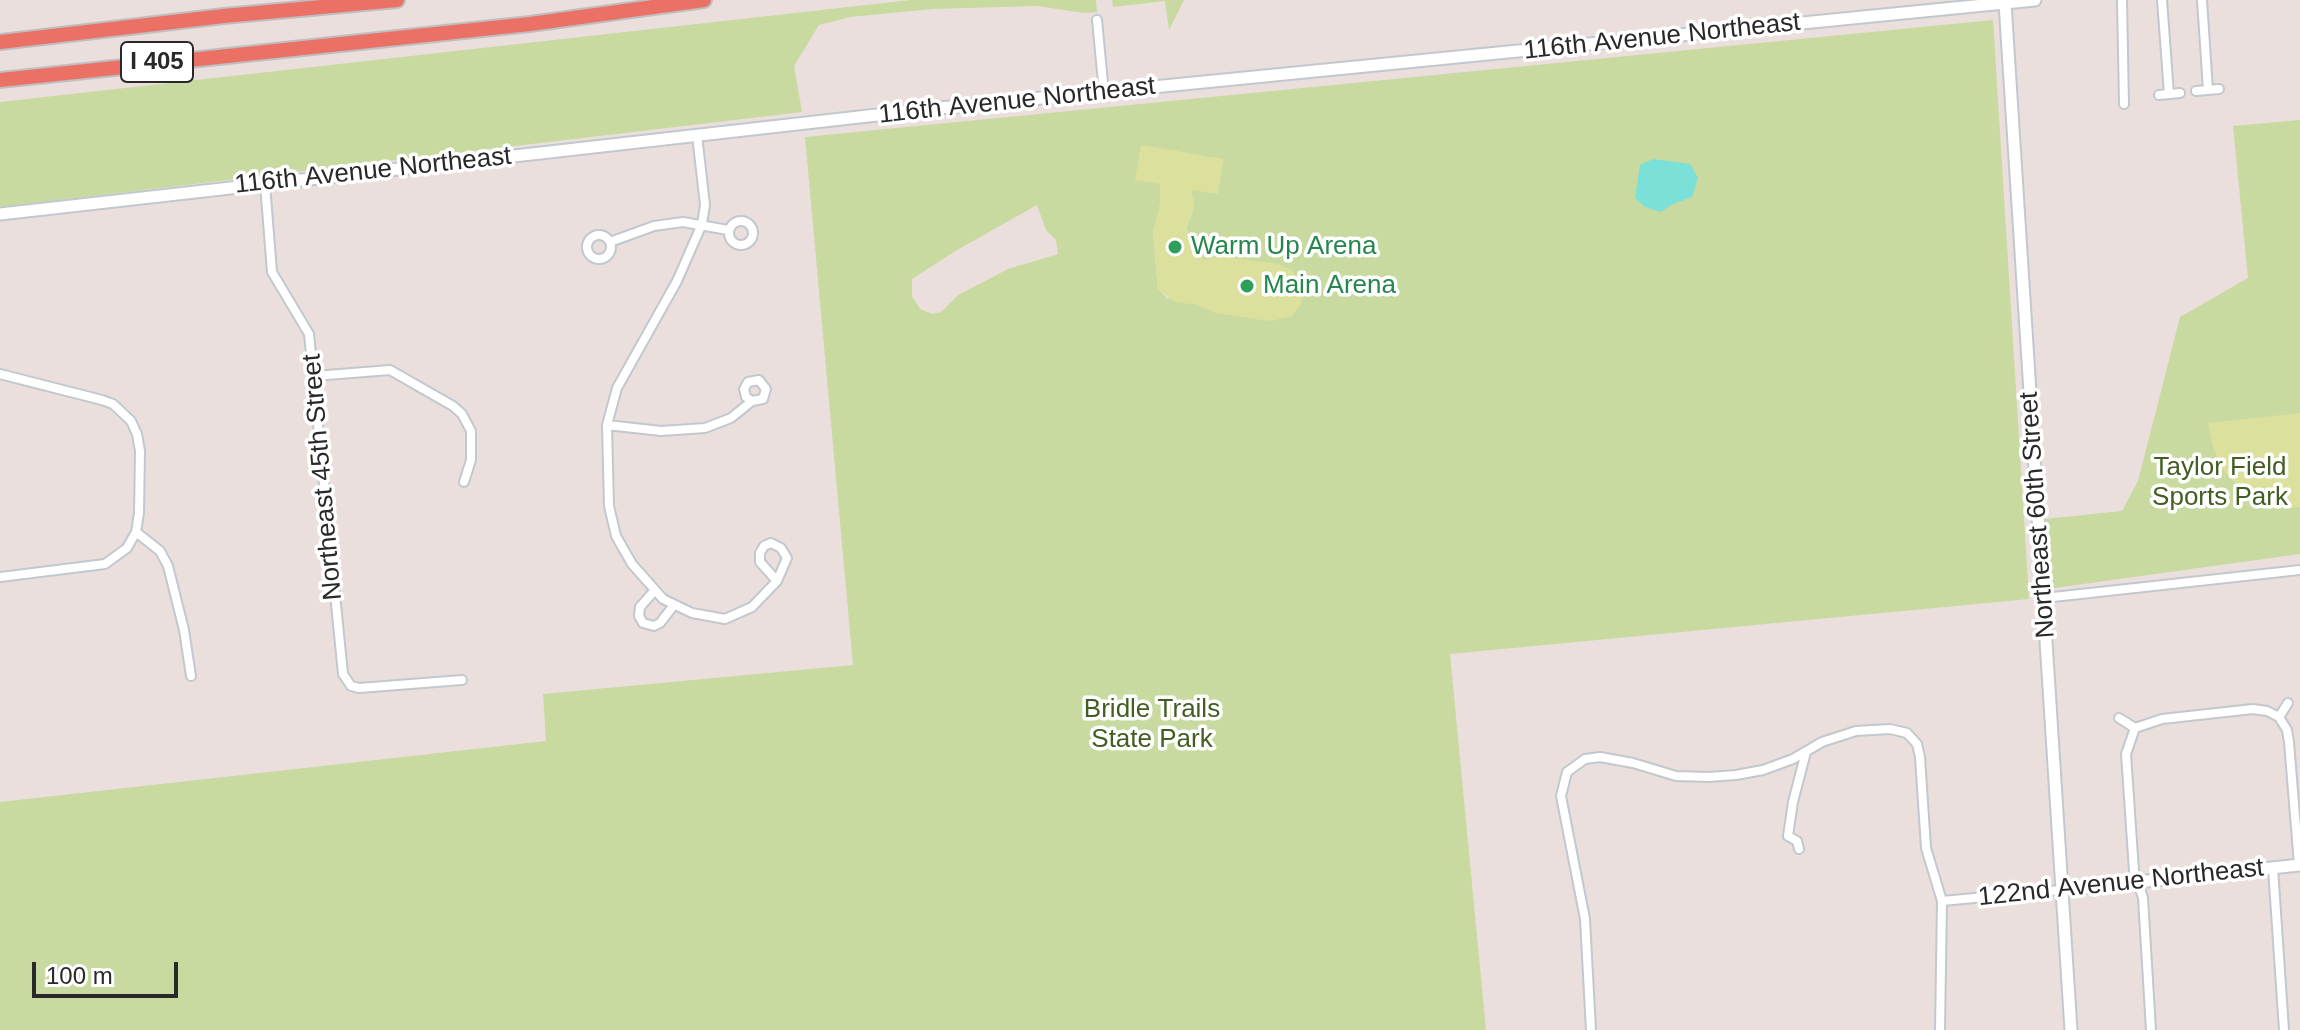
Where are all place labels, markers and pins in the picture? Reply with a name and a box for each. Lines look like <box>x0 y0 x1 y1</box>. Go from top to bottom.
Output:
place label: Warm Up Arena <box>1191 231 1376 263</box>
marker: Warm Up Arena <box>1166 238 1184 256</box>
place label: Main Arena <box>1263 270 1396 302</box>
marker: Main Arena <box>1238 277 1256 295</box>

